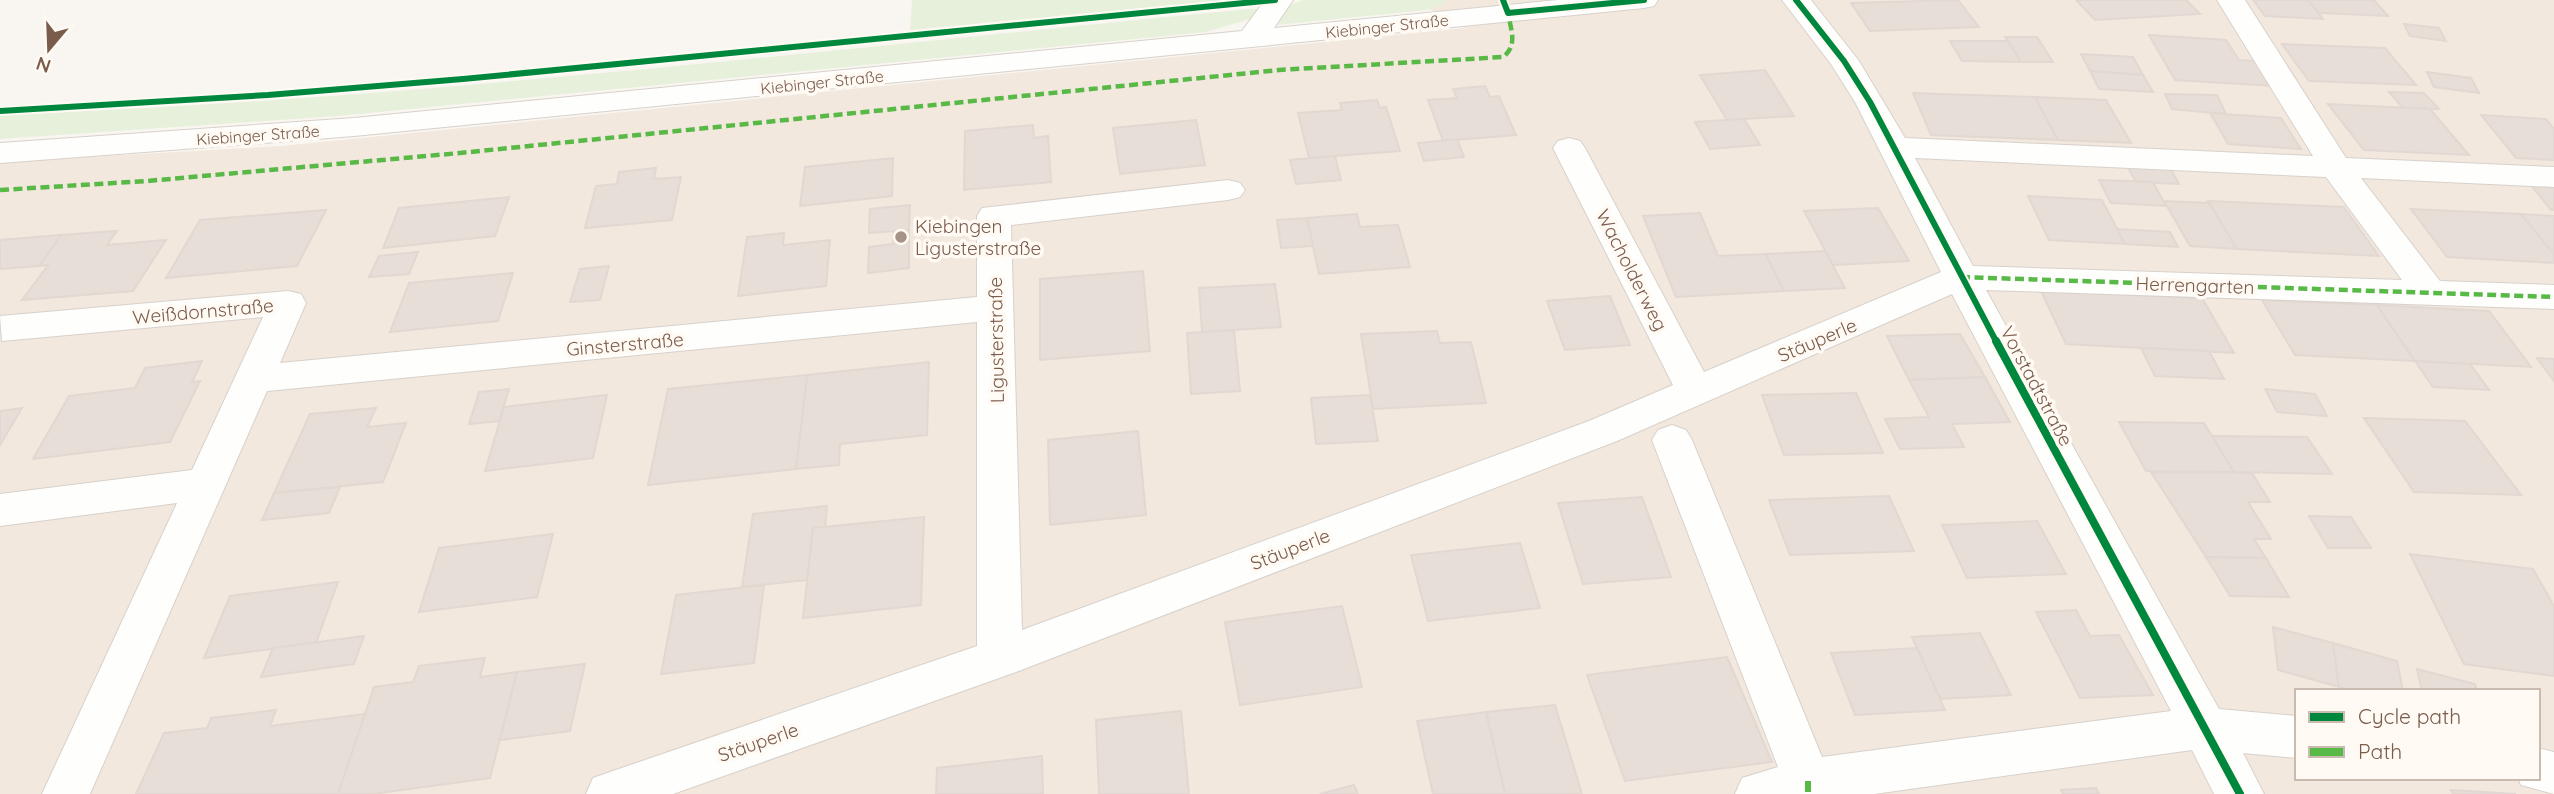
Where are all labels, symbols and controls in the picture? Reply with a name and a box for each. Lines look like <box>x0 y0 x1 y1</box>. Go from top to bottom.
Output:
street label: Kiebinger Straße <box>1324 10 1450 42</box>
north arrow <box>14 14 84 84</box>
text: N <box>33 51 54 79</box>
street label: Kiebinger Straße <box>759 66 885 98</box>
street label: Kiebinger Straße <box>196 121 320 149</box>
street label: Wacholderweg <box>1591 205 1673 335</box>
place label: Kiebingen Ligusterstraße <box>915 214 1041 260</box>
marker: Kiebingen Ligusterstraße <box>893 229 909 245</box>
street label: Herrengarten <box>2135 271 2255 299</box>
street label: Ligusterstraße <box>983 277 1009 403</box>
street label: Weißdornstraße <box>131 293 275 329</box>
street label: Stäuperle <box>1774 313 1860 367</box>
street label: Vorstadtstraße <box>1995 322 2079 450</box>
street label: Ginsterstraße <box>565 327 685 361</box>
street label: Stäuperle <box>1247 523 1333 575</box>
legend <box>2295 689 2540 780</box>
text: Cycle path <box>2358 703 2461 729</box>
street label: Stäuperle <box>715 717 801 767</box>
text: Path <box>2358 738 2402 764</box>

